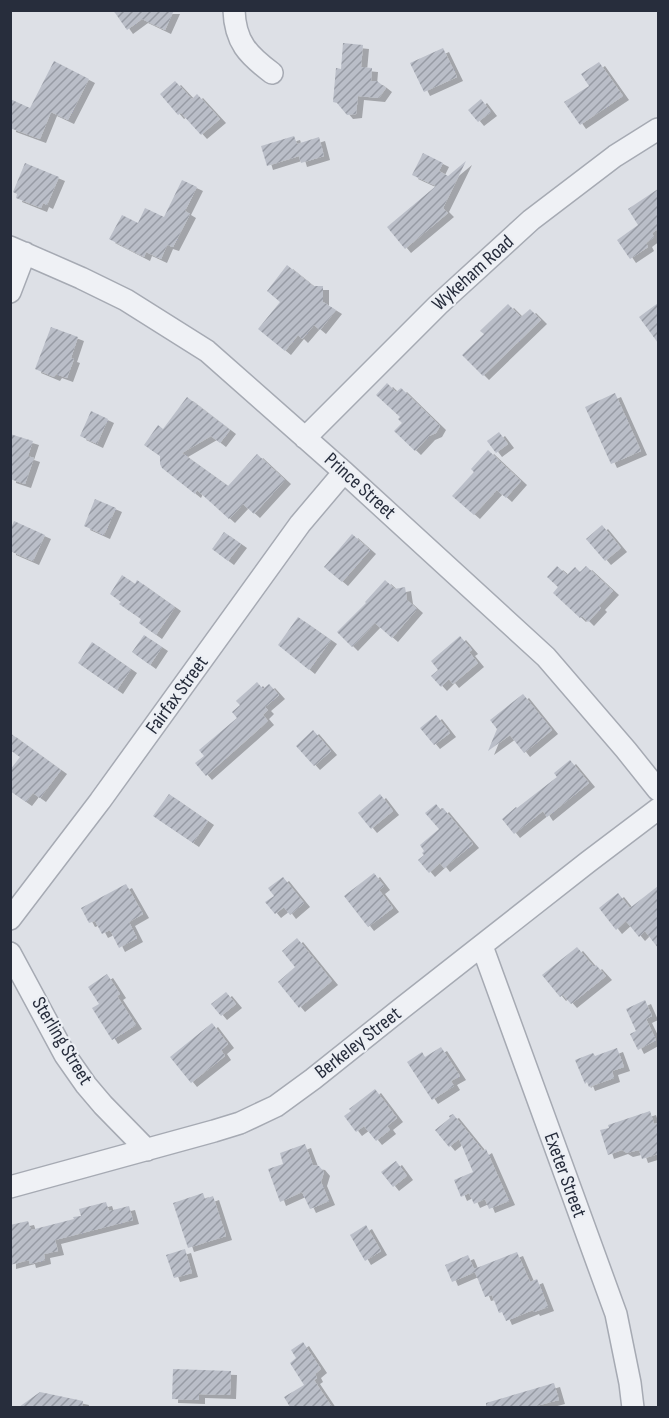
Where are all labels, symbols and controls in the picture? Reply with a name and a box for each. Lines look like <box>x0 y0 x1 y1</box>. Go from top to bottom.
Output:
street label: Wykeham Road <box>427 230 519 316</box>
street label: Prince Street <box>319 448 401 524</box>
street label: Fairfax Street <box>141 651 213 739</box>
street label: Sterling Street <box>26 993 98 1089</box>
street label: Berkeley Street <box>310 1002 406 1084</box>
street label: Exeter Street <box>539 1129 591 1221</box>

